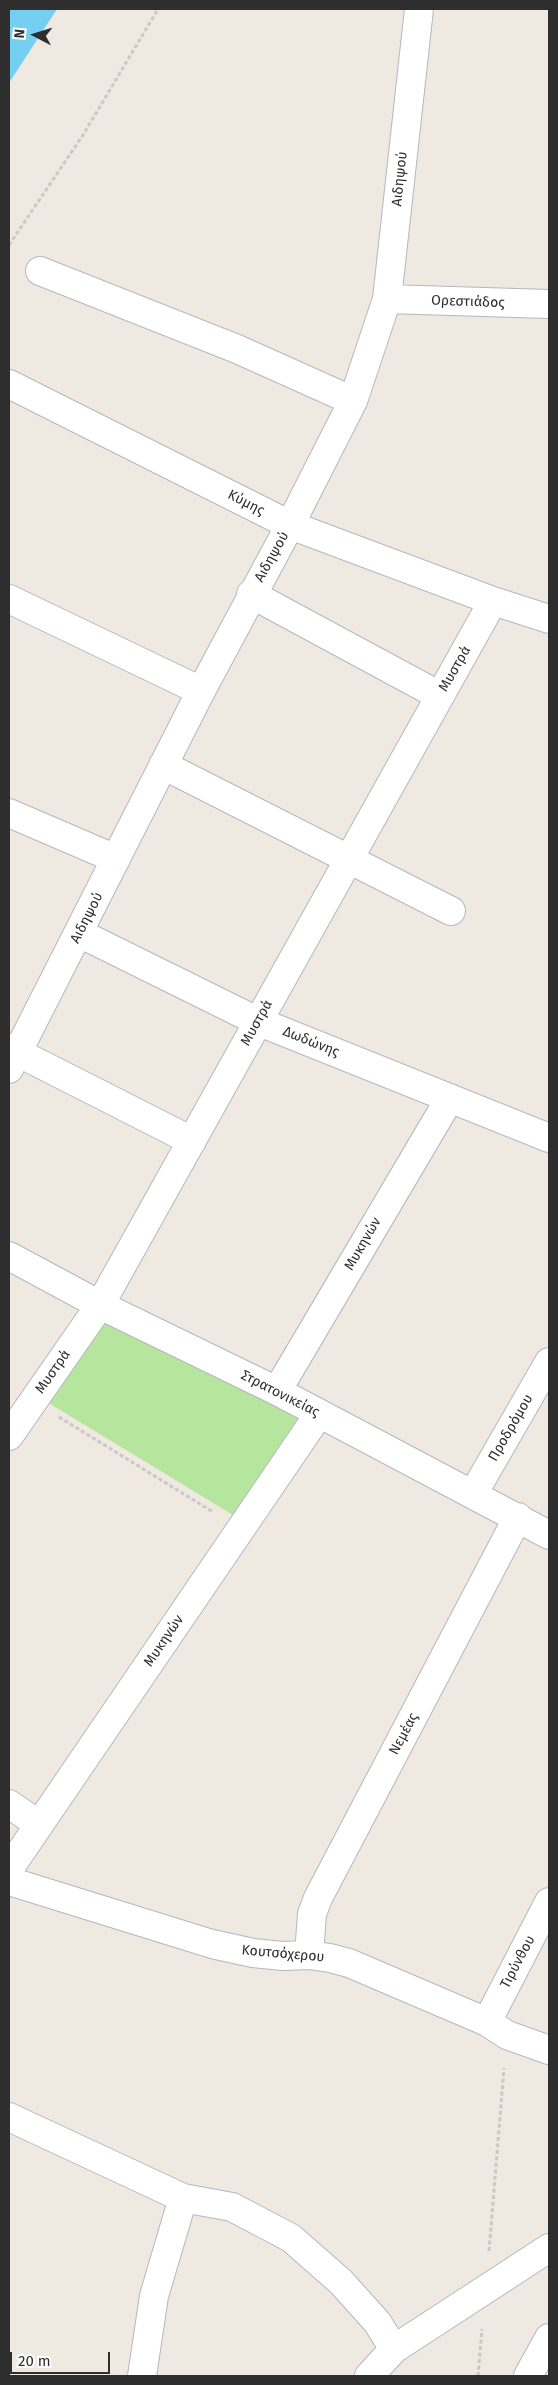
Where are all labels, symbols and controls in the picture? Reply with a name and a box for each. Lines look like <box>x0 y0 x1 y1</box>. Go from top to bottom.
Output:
north arrow <box>10 10 60 60</box>
text: N <box>11 28 28 39</box>
street label: Αιδηψού <box>389 151 411 207</box>
street label: Ορεστιάδος <box>431 292 505 312</box>
street label: Κύμης <box>225 487 267 519</box>
street label: Αιδηψού <box>251 529 293 585</box>
street label: Μυστρά <box>435 643 475 695</box>
street label: Αιδηψού <box>67 890 107 946</box>
street label: Μυστρά <box>238 997 276 1049</box>
street label: Δωδώνης <box>280 1023 342 1061</box>
street label: Μυκηνών <box>341 1214 385 1274</box>
street label: Μυστρά <box>32 1347 74 1397</box>
street label: Στρατονικείας <box>238 1367 322 1421</box>
street label: Προδρόμου <box>485 1391 537 1465</box>
street label: Μυκηνών <box>141 1612 187 1670</box>
street label: Νεμέας <box>386 1710 422 1758</box>
street label: Τιρύνθου <box>497 1933 539 1991</box>
street label: Κουτσόχερου <box>241 1942 325 1966</box>
scale bar <box>12 2342 112 2374</box>
text: 20 m <box>18 2352 51 2370</box>

